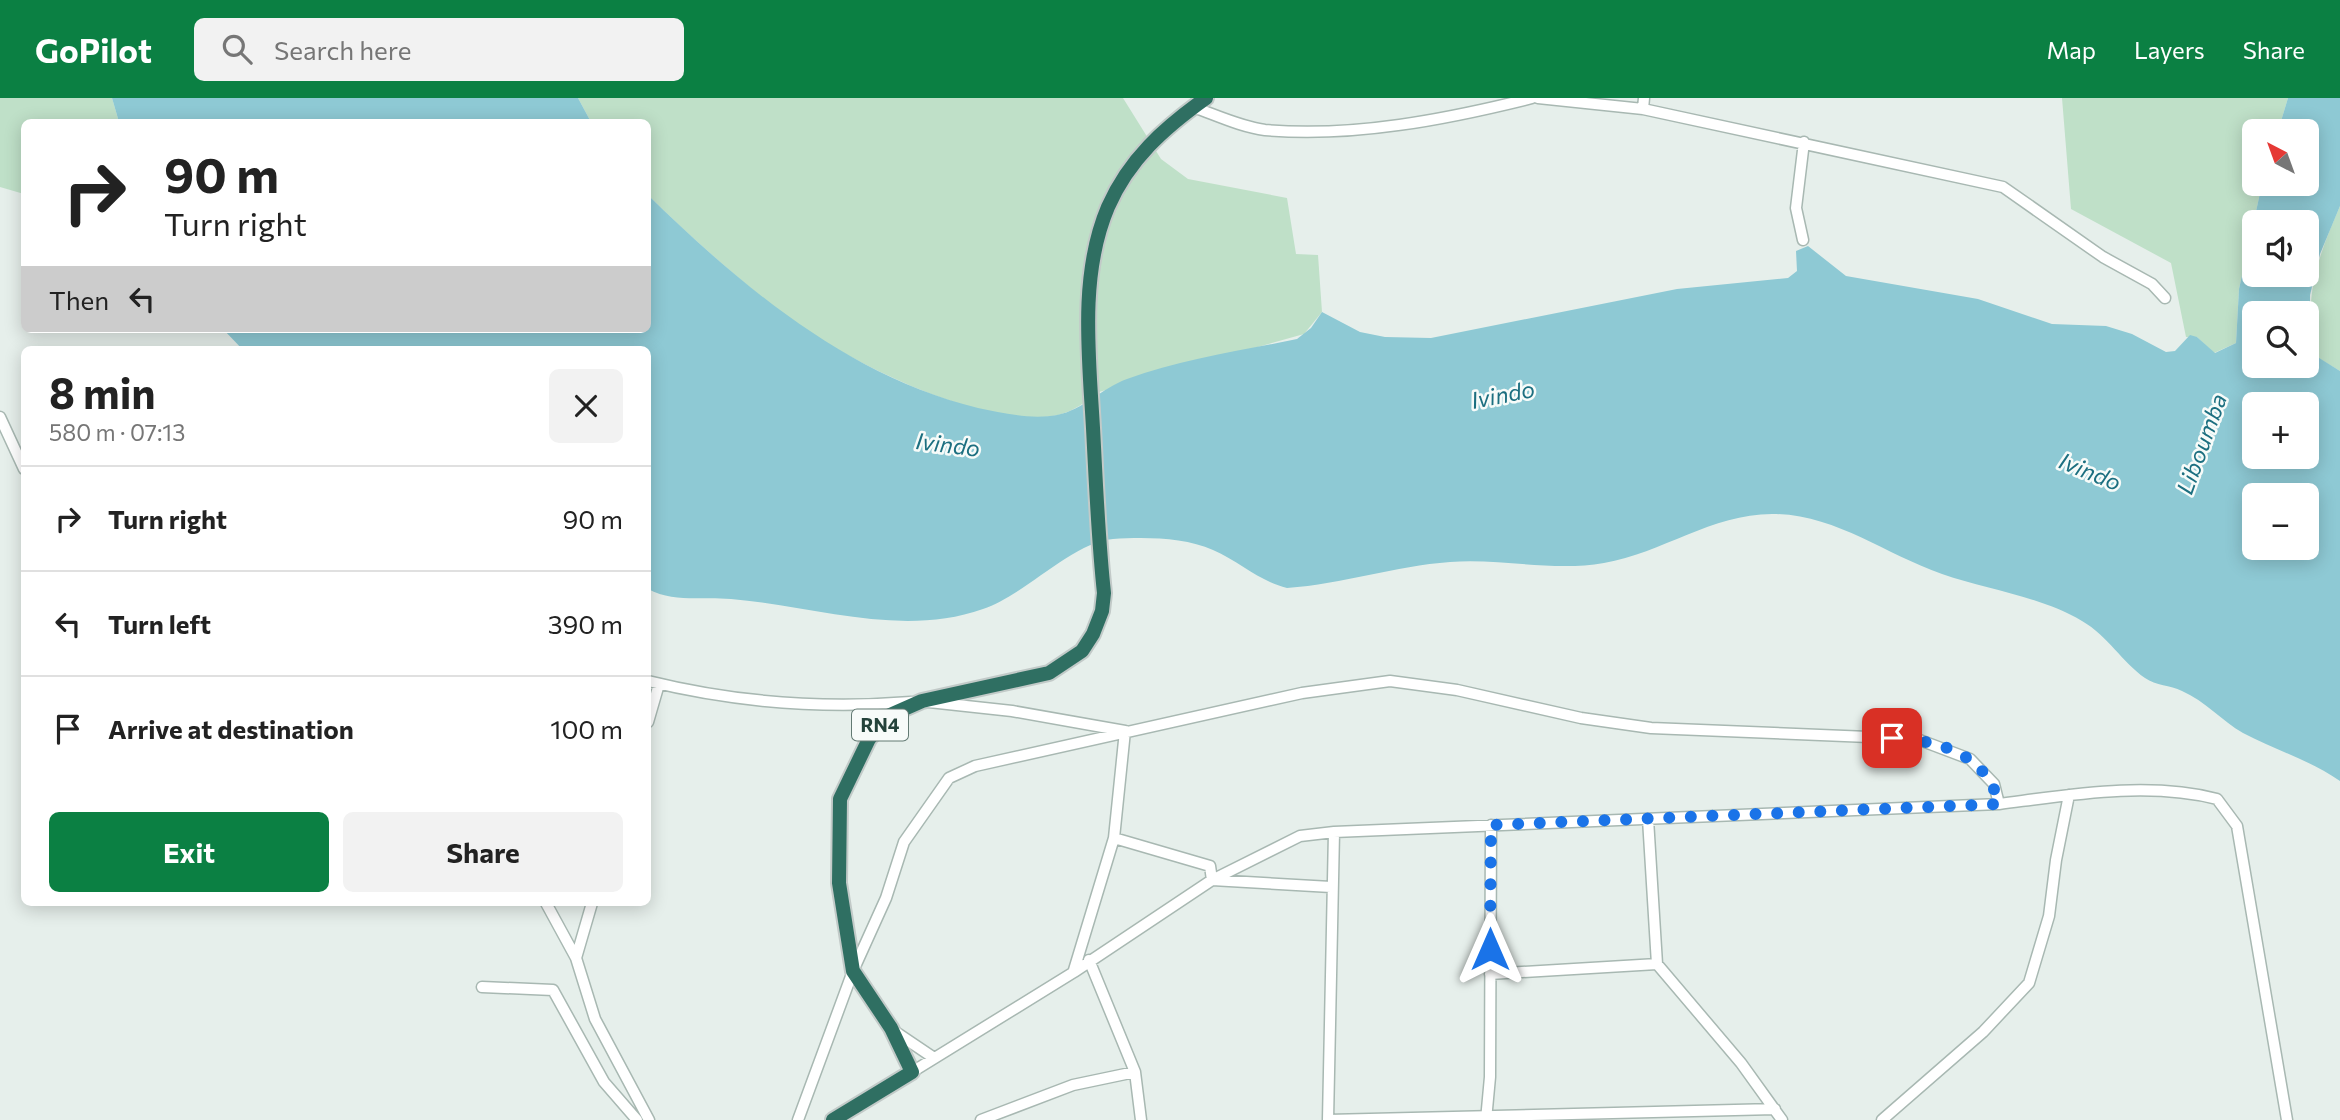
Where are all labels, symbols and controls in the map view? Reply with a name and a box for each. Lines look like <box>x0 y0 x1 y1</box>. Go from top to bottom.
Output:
search box <box>194 18 684 81</box>
text: GoPilot <box>35 29 152 70</box>
icon: search <box>218 30 256 68</box>
text: Search here <box>274 34 411 65</box>
text: Map <box>2047 35 2096 64</box>
text: Layers <box>2134 35 2205 64</box>
text: Share <box>2243 35 2305 64</box>
north arrow <box>2242 119 2319 196</box>
map controls <box>2242 119 2319 560</box>
text: 90 m <box>164 143 279 203</box>
icon: right <box>49 147 140 238</box>
text: Turn right <box>164 203 307 243</box>
button: sound <box>2242 210 2319 287</box>
icon: left <box>123 280 161 318</box>
text: Then <box>49 284 109 315</box>
button: search <box>2242 301 2319 378</box>
text: 8 min <box>49 366 156 418</box>
button: close <box>549 369 623 443</box>
water label: Ivindo <box>1469 374 1537 414</box>
water label: Liboumba <box>2170 390 2232 498</box>
button: + <box>2242 392 2319 469</box>
text: 580 m · 07:13 <box>49 418 185 446</box>
water label: Ivindo <box>914 426 982 462</box>
water label: Ivindo <box>2055 446 2125 496</box>
button: − <box>2242 483 2319 560</box>
icon: right <box>49 500 87 538</box>
text: Turn right <box>108 503 227 534</box>
text: 90 m <box>563 503 623 534</box>
icon: left <box>49 605 87 643</box>
text: Turn left <box>108 608 211 639</box>
text: 390 m <box>548 608 623 639</box>
pin <box>1862 708 1922 768</box>
icon: arrive <box>49 710 87 748</box>
road number: RN4 <box>852 710 908 740</box>
text: Arrive at destination <box>108 713 354 744</box>
text: 100 m <box>550 713 623 744</box>
icon: arrive <box>1873 719 1911 757</box>
button: Exit <box>49 812 329 892</box>
button: Share <box>343 812 623 892</box>
position arrow <box>1453 912 1527 986</box>

